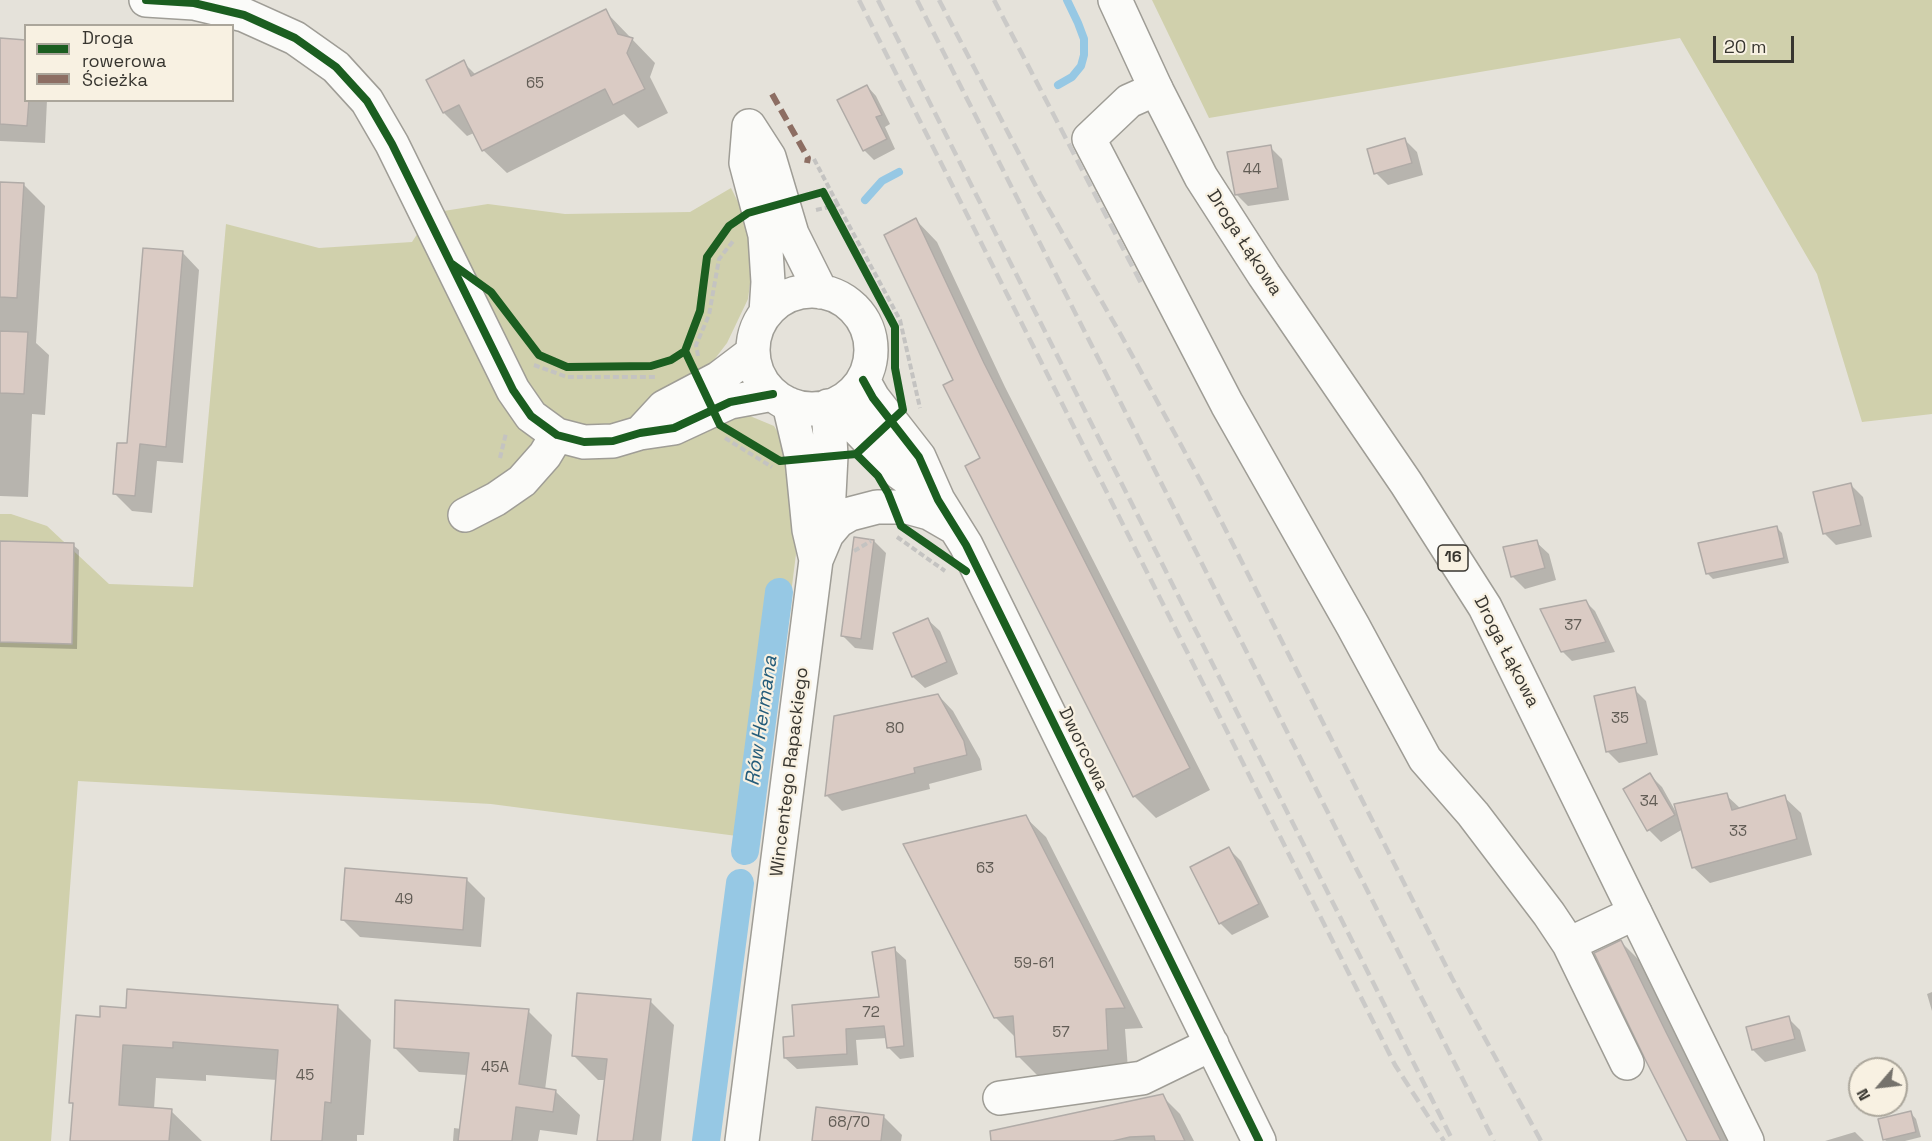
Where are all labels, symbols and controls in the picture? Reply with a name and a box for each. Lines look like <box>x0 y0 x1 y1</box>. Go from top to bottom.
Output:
legend <box>24 24 234 102</box>
scale bar <box>1716 24 1797 62</box>
text: Droga rowerowa <box>82 26 166 72</box>
text: 20 m <box>1724 35 1767 58</box>
text: Ścieżka <box>82 68 148 91</box>
house number: 65 <box>526 75 544 93</box>
house number: 44 <box>1243 161 1261 179</box>
street label: Droga Łąkowa <box>1202 186 1286 300</box>
road number: 16 <box>1438 545 1468 571</box>
street label: Droga Łąkowa <box>1469 593 1543 711</box>
house number: 37 <box>1564 617 1582 635</box>
water label: Rów Hermana <box>741 655 783 787</box>
street label: Wincentego Rapackiego <box>766 666 814 878</box>
street label: Dworcowa <box>1054 704 1112 794</box>
house number: 35 <box>1611 710 1629 728</box>
house number: 80 <box>886 720 904 738</box>
house number: 34 <box>1640 793 1658 811</box>
house number: 33 <box>1729 823 1747 841</box>
house number: 63 <box>976 860 994 878</box>
house number: 49 <box>395 891 413 909</box>
house number: 59-61 <box>1014 955 1054 973</box>
house number: 72 <box>862 1004 880 1022</box>
house number: 57 <box>1052 1024 1070 1042</box>
north arrow <box>1848 1057 1908 1117</box>
house number: 45A <box>481 1059 509 1077</box>
house number: 45 <box>296 1067 314 1085</box>
text: N <box>1852 1085 1875 1104</box>
house number: 68/70 <box>828 1114 870 1132</box>

